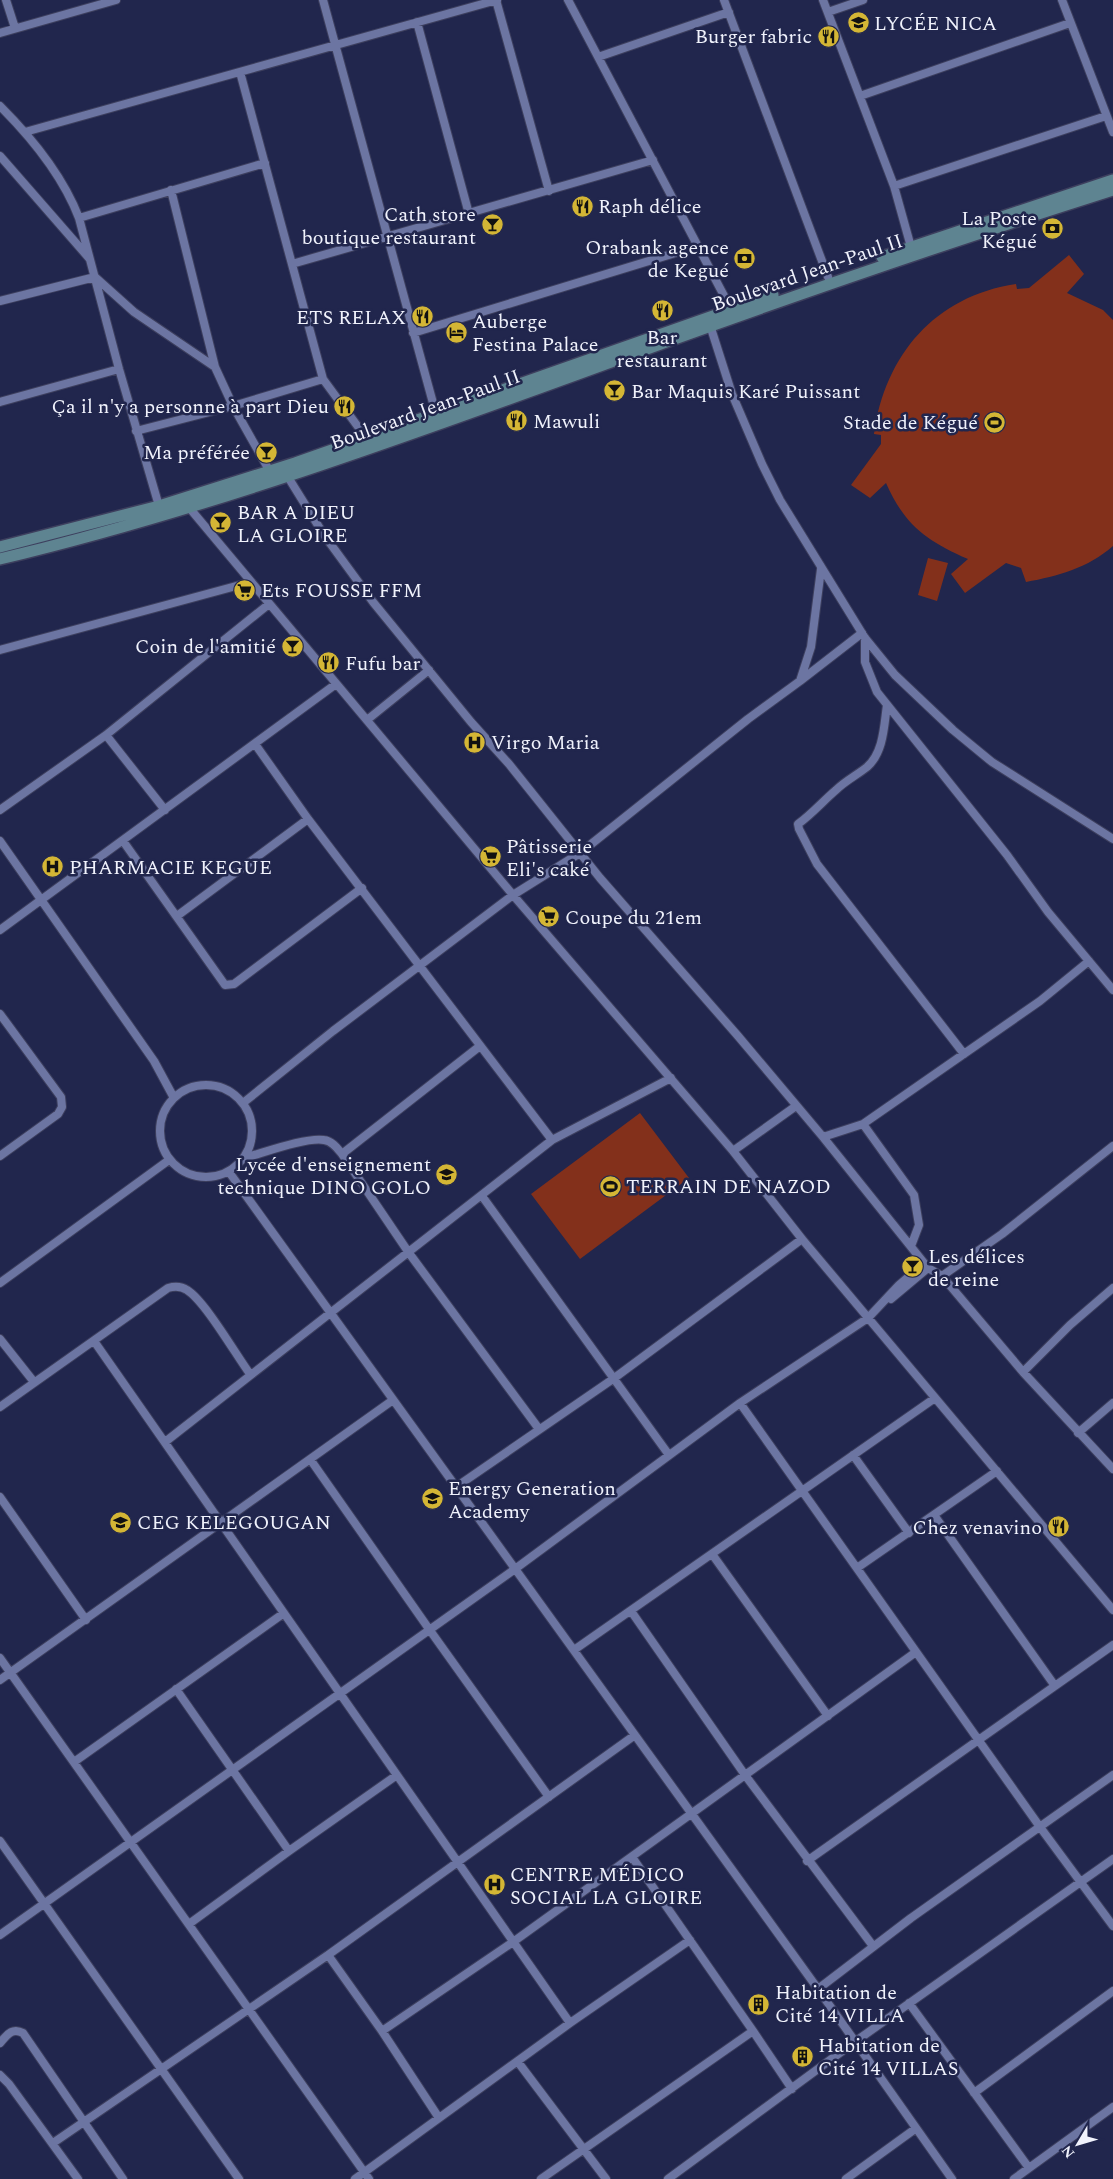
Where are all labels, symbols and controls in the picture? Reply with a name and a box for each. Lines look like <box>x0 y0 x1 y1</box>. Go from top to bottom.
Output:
place label: LYCÉE NICA <box>874 9 997 39</box>
school or university icon: LYCÉE NICA <box>846 11 870 35</box>
place label: Burger fabric <box>695 22 812 52</box>
restaurant icon: Burger fabric <box>816 24 840 48</box>
place label: Raph délice <box>598 192 701 222</box>
restaurant icon: Raph délice <box>570 194 594 218</box>
place label: Cath store boutique restaurant <box>302 200 476 253</box>
place label: La Poste Kégué <box>961 204 1037 257</box>
bar icon: Cath store boutique restaurant <box>480 213 504 237</box>
bank icon: La Poste Kégué <box>1041 217 1065 241</box>
street label: Boulevard Jean-Paul II <box>708 226 907 320</box>
place label: Orabank agence de Kegué <box>585 233 729 286</box>
bank icon: Orabank agence de Kegué <box>733 246 757 270</box>
restaurant icon: Bar restaurant <box>650 299 674 323</box>
place label: ETS RELAX <box>296 303 406 333</box>
restaurant icon: ETS RELAX <box>410 305 434 329</box>
place label: Auberge Festina Palace <box>472 307 598 360</box>
hotel icon: Auberge Festina Palace <box>444 320 468 344</box>
place label: Bar restaurant <box>617 323 707 376</box>
street label: Boulevard Jean-Paul II <box>326 362 525 458</box>
place label: Bar Maquis Karé Puissant <box>631 377 860 407</box>
bar icon: Bar Maquis Karé Puissant <box>603 379 627 403</box>
place label: Ça il n'y a personne à part Dieu <box>51 392 329 422</box>
restaurant icon: Ça il n'y a personne à part Dieu <box>333 394 357 418</box>
place label: Mawuli <box>533 407 600 437</box>
place label: Stade de Kégué <box>843 408 978 438</box>
restaurant icon: Mawuli <box>505 409 529 433</box>
sports icon: Stade de Kégué <box>982 410 1006 434</box>
place label: Ma préférée <box>143 438 250 468</box>
bar icon: Ma préférée <box>254 440 278 464</box>
place label: BAR A DIEU LA GLOIRE <box>237 498 356 551</box>
bar icon: BAR A DIEU LA GLOIRE <box>209 511 233 535</box>
place label: Ets FOUSSE FFM <box>261 576 422 606</box>
supermarket icon: Ets FOUSSE FFM <box>233 578 257 602</box>
place label: Coin de l'amitié <box>135 632 276 662</box>
bar icon: Coin de l'amitié <box>280 634 304 658</box>
place label: Fufu bar <box>345 649 420 679</box>
restaurant icon: Fufu bar <box>317 651 341 675</box>
place label: Virgo Maria <box>491 728 600 758</box>
hospital icon: Virgo Maria <box>463 730 487 754</box>
place label: Pâtisserie Eli's caké <box>506 832 592 885</box>
supermarket icon: Pâtisserie Eli's caké <box>478 845 502 869</box>
place label: PHARMACIE KEGUE <box>69 853 272 883</box>
hospital icon: PHARMACIE KEGUE <box>41 855 65 879</box>
place label: Coupe du 21em <box>565 903 702 933</box>
supermarket icon: Coupe du 21em <box>537 905 561 929</box>
place label: Lycée d'enseignement technique DINO GOLO <box>217 1150 431 1203</box>
school or university icon: Lycée d'enseignement technique DINO GOLO <box>435 1163 459 1187</box>
place label: TERRAIN DE NAZOD <box>626 1172 831 1202</box>
sports icon: TERRAIN DE NAZOD <box>598 1174 622 1198</box>
place label: Les délices de reine <box>928 1242 1025 1295</box>
bar icon: Les délices de reine <box>900 1255 924 1279</box>
place label: Energy Generation Academy <box>448 1474 616 1527</box>
school or university icon: Energy Generation Academy <box>420 1487 444 1511</box>
place label: CEG KELEGOUGAN <box>137 1508 331 1538</box>
school or university icon: CEG KELEGOUGAN <box>109 1510 133 1534</box>
place label: Chez venavino <box>913 1513 1042 1543</box>
restaurant icon: Chez venavino <box>1046 1515 1070 1539</box>
place label: CENTRE MÉDICO SOCIAL LA GLOIRE <box>510 1860 702 1913</box>
hospital icon: CENTRE MÉDICO SOCIAL LA GLOIRE <box>482 1873 506 1897</box>
place label: Habitation de Cité 14 VILLA <box>775 1978 905 2031</box>
building icon: Habitation de Cité 14 VILLA <box>747 1992 771 2016</box>
place label: Habitation de Cité 14 VILLAS <box>818 2031 958 2084</box>
building icon: Habitation de Cité 14 VILLAS <box>790 2045 814 2069</box>
north arrow <box>1053 2119 1103 2169</box>
text: N <box>1056 2141 1080 2163</box>

